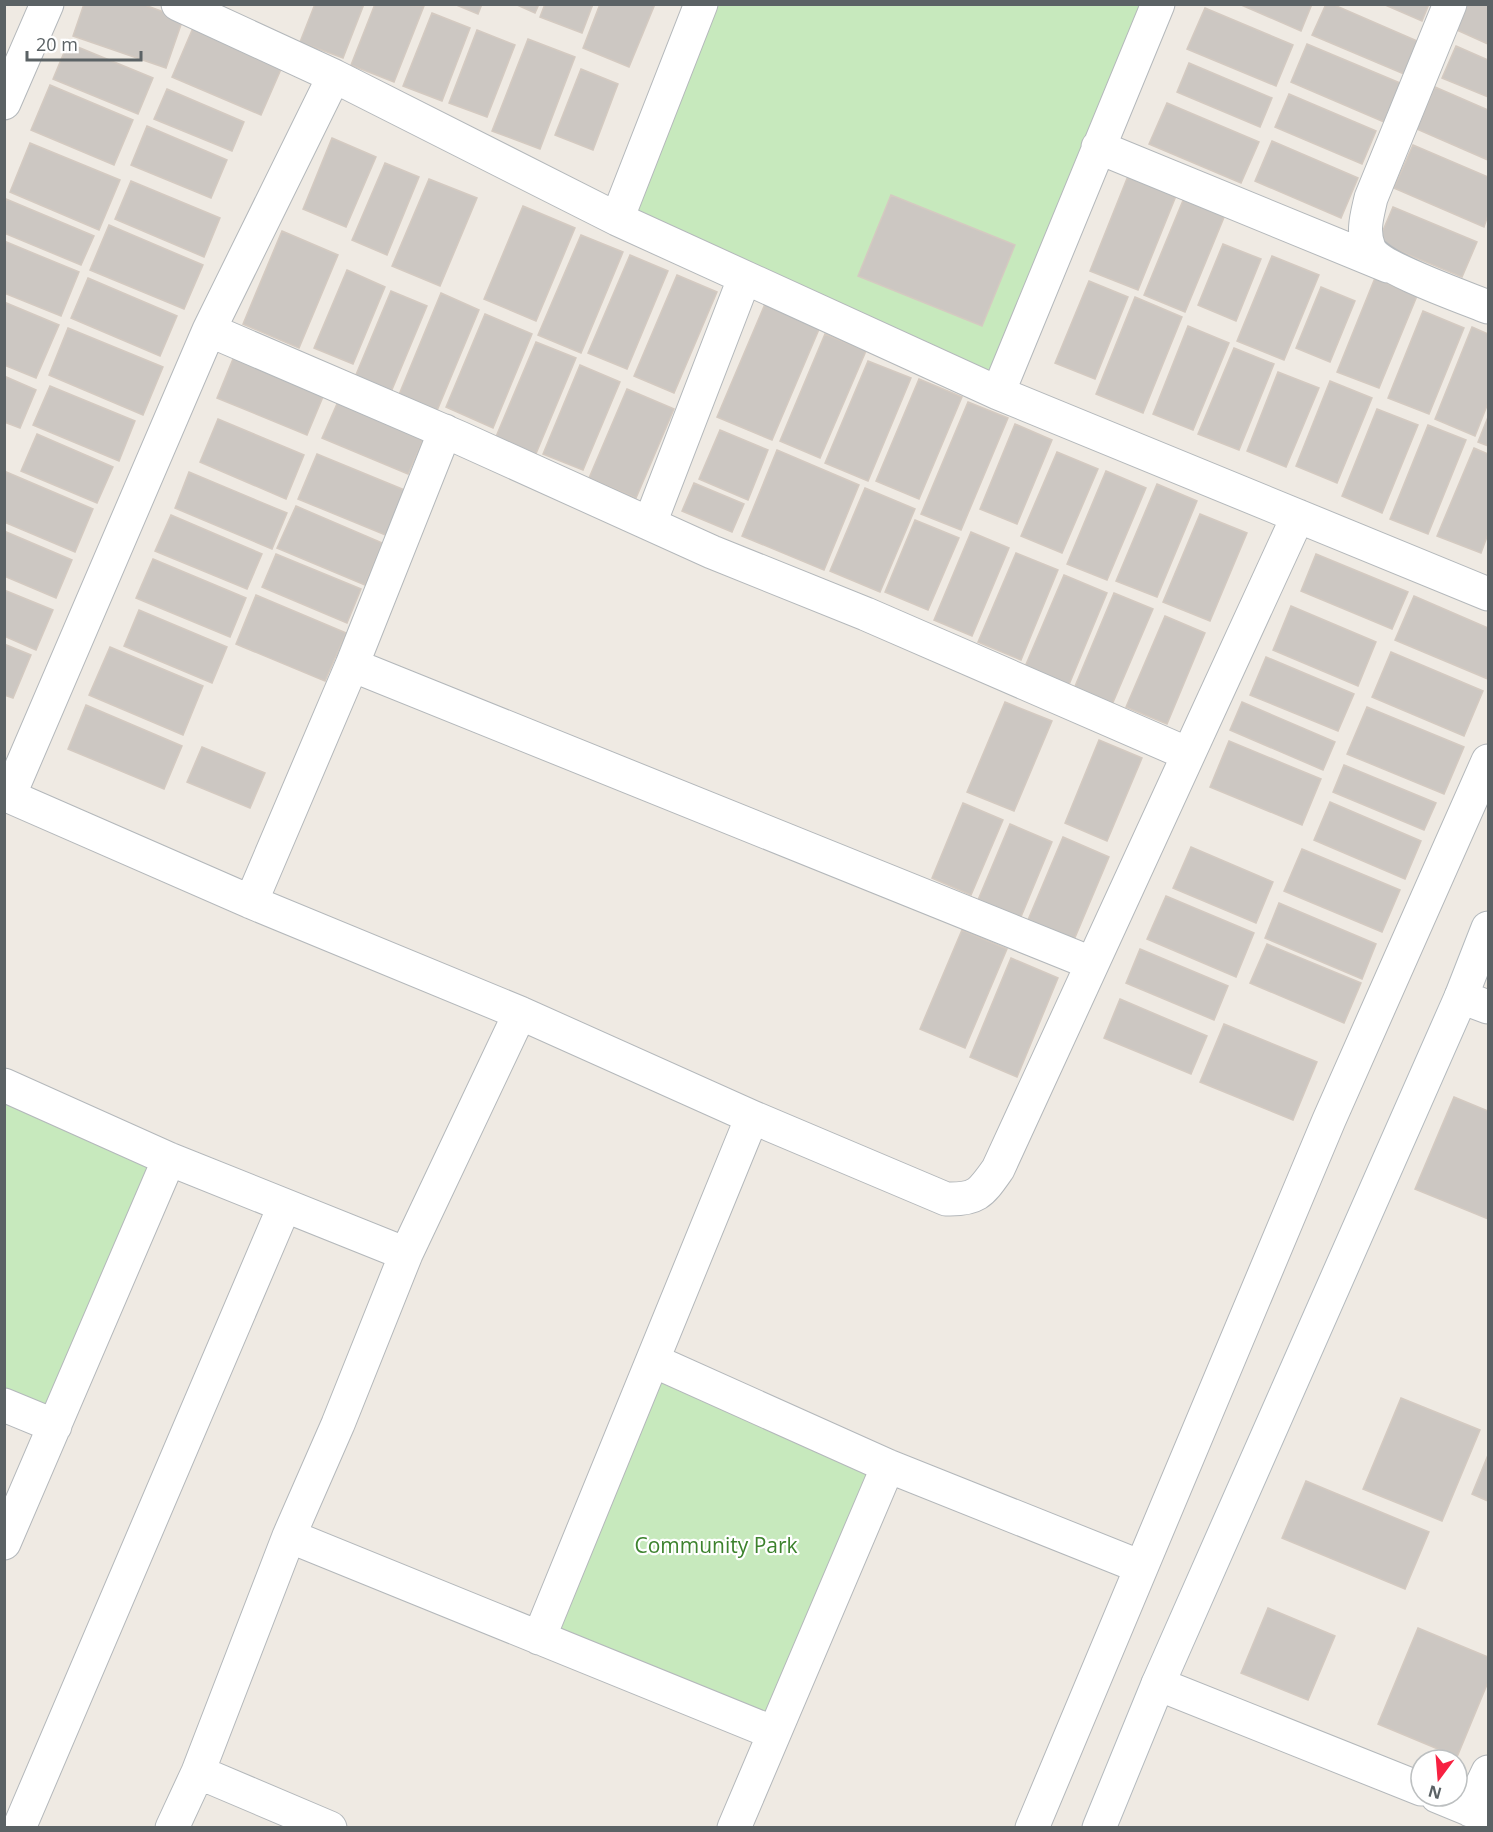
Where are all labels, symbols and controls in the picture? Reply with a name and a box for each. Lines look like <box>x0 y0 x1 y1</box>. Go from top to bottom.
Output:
scale bar <box>27 24 141 62</box>
text: 20 m <box>36 32 78 56</box>
park label: Community Park <box>634 1531 798 1559</box>
north arrow <box>1409 1748 1469 1808</box>
text: N <box>1426 1780 1444 1805</box>

